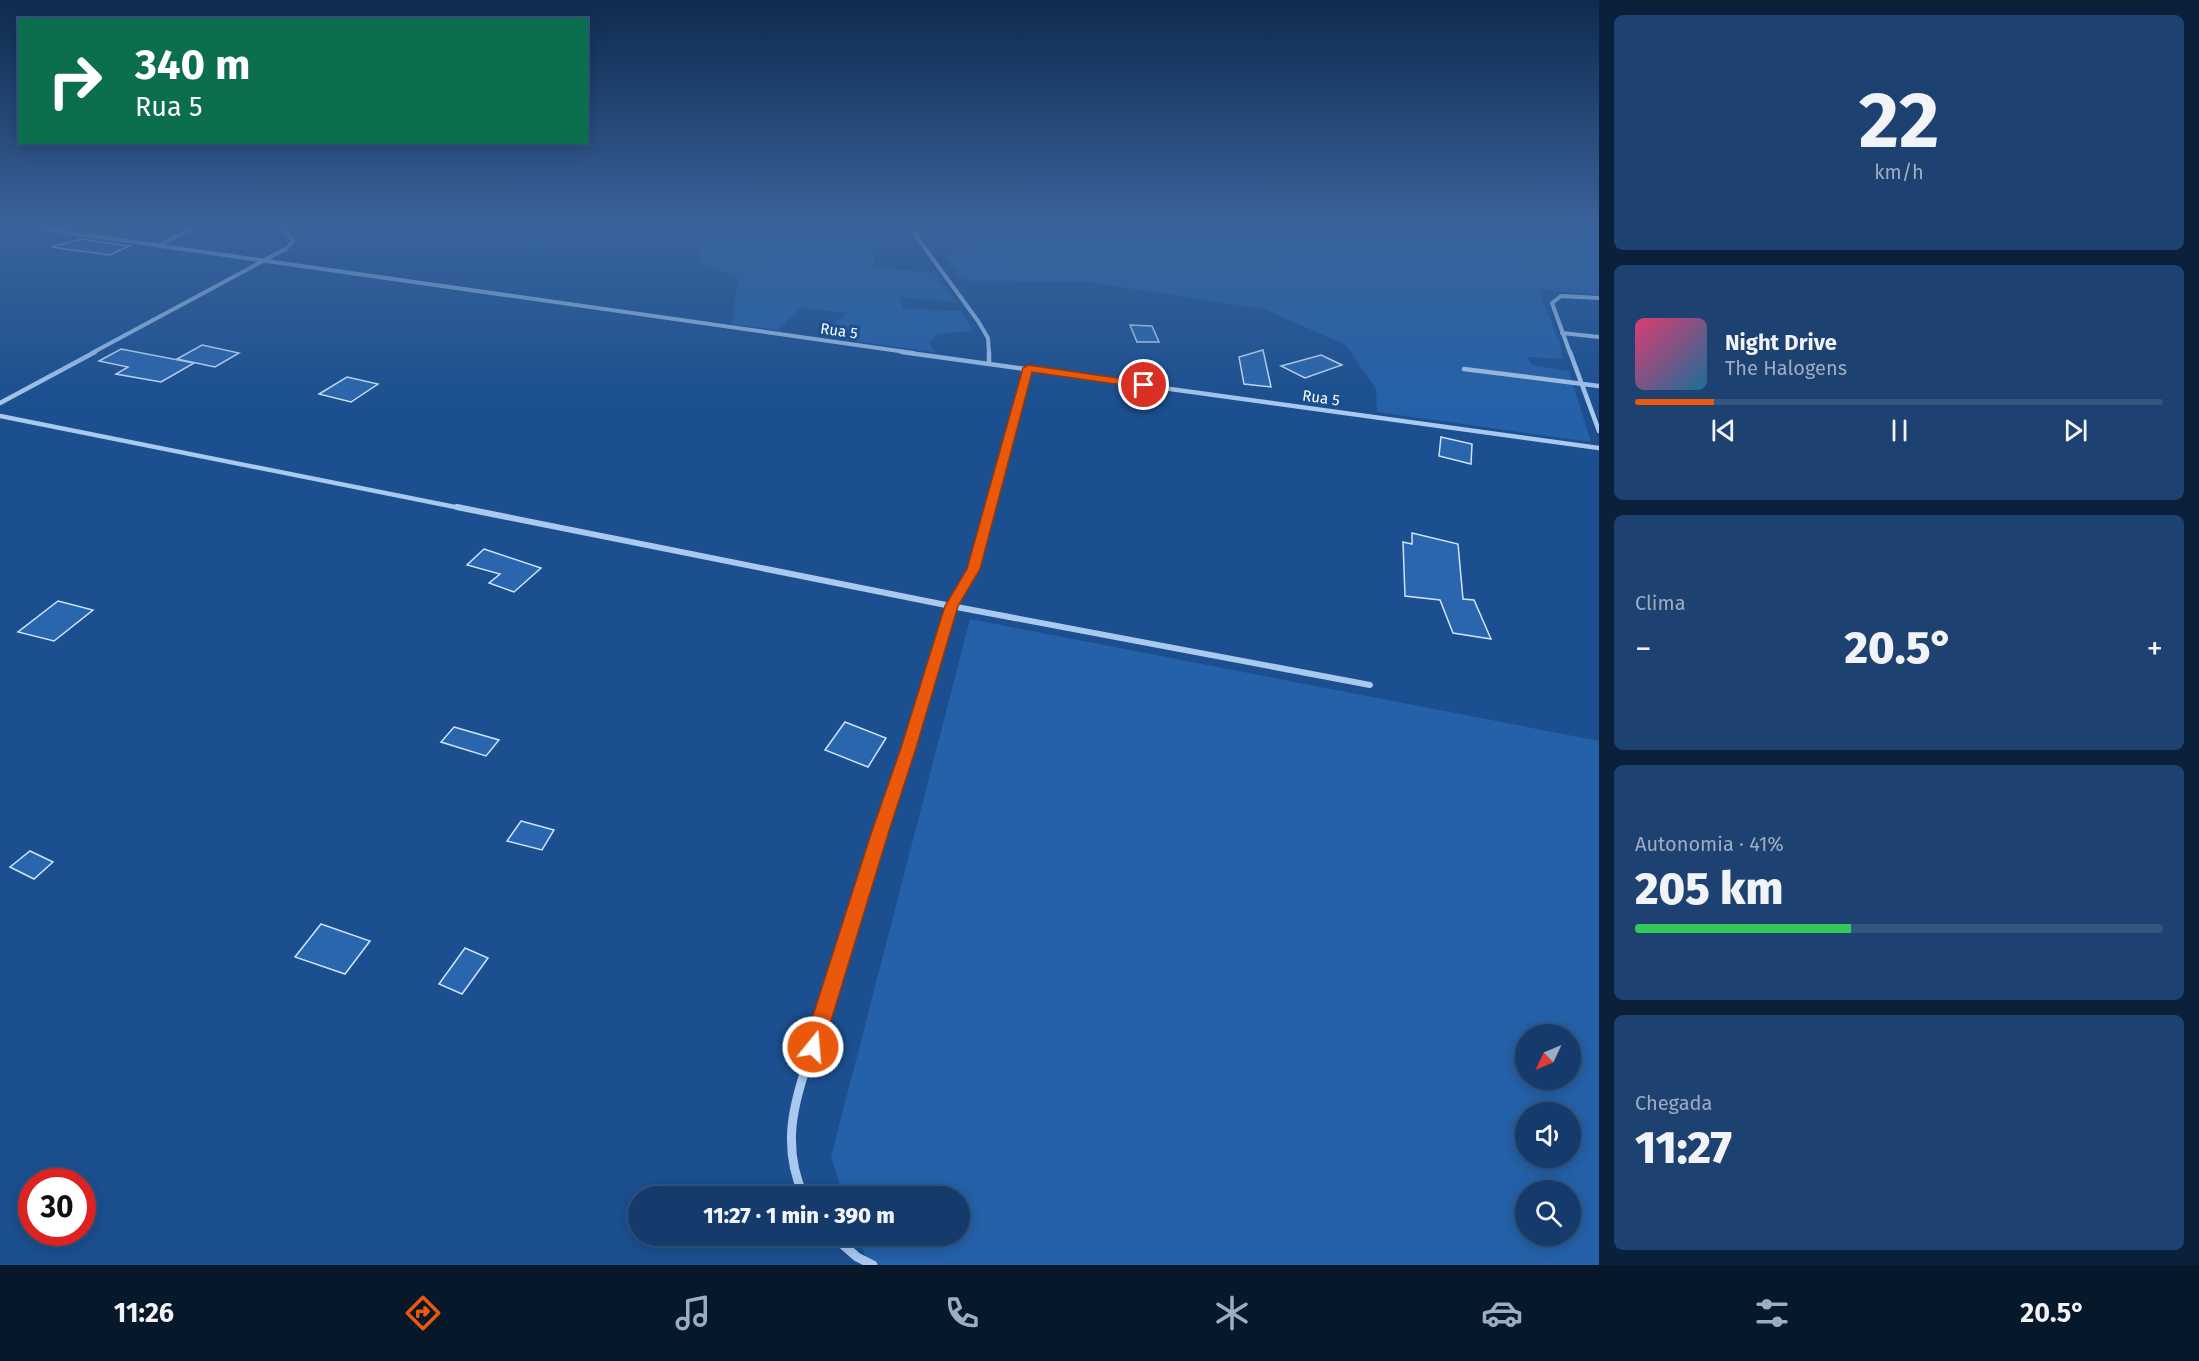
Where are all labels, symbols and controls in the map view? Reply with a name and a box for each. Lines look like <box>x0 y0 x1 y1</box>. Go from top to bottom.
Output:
text: 340 m <box>135 40 251 90</box>
icon: right <box>36 42 114 120</box>
text: 22 <box>1859 74 1939 168</box>
text: Rua 5 <box>135 91 202 123</box>
text: km/h <box>1874 160 1924 184</box>
street label: Rua 5 <box>819 319 859 343</box>
text: Night Drive <box>1725 329 1837 356</box>
text: The Halogens <box>1725 356 1847 380</box>
pin <box>1118 359 1169 410</box>
icon: arrive <box>1127 368 1160 401</box>
street label: Rua 5 <box>1301 386 1341 410</box>
icon: previous <box>1707 414 1740 447</box>
icon: pause <box>1883 414 1916 447</box>
icon: next <box>2059 414 2092 447</box>
text: Clima <box>1635 591 1686 615</box>
text: 20.5° <box>1844 621 1954 675</box>
text: − <box>1635 629 1652 669</box>
text: + <box>2147 629 2163 669</box>
text: Autonomia · 41% <box>1635 832 1784 856</box>
text: 205 km <box>1635 862 1783 916</box>
position arrow <box>781 1015 845 1079</box>
north arrow <box>1515 1024 1581 1090</box>
map controls <box>1515 1024 1581 1246</box>
text: Chegada <box>1635 1091 1712 1115</box>
button: sound <box>1515 1102 1581 1168</box>
text: 11:27 <box>1635 1121 1732 1175</box>
speed limit sign: 30 <box>18 1168 96 1246</box>
button: search <box>1515 1180 1581 1246</box>
text: 11:27 · 1 min · 390 m <box>703 1202 895 1229</box>
icon: directions <box>402 1292 444 1334</box>
icon: music <box>672 1292 714 1334</box>
icon: phone <box>941 1292 983 1334</box>
icon: climate <box>1211 1292 1253 1334</box>
icon: car <box>1481 1292 1523 1334</box>
icon: filters <box>1751 1292 1793 1334</box>
text: 11:26 <box>114 1297 174 1329</box>
text: 20.5° <box>2020 1297 2085 1329</box>

